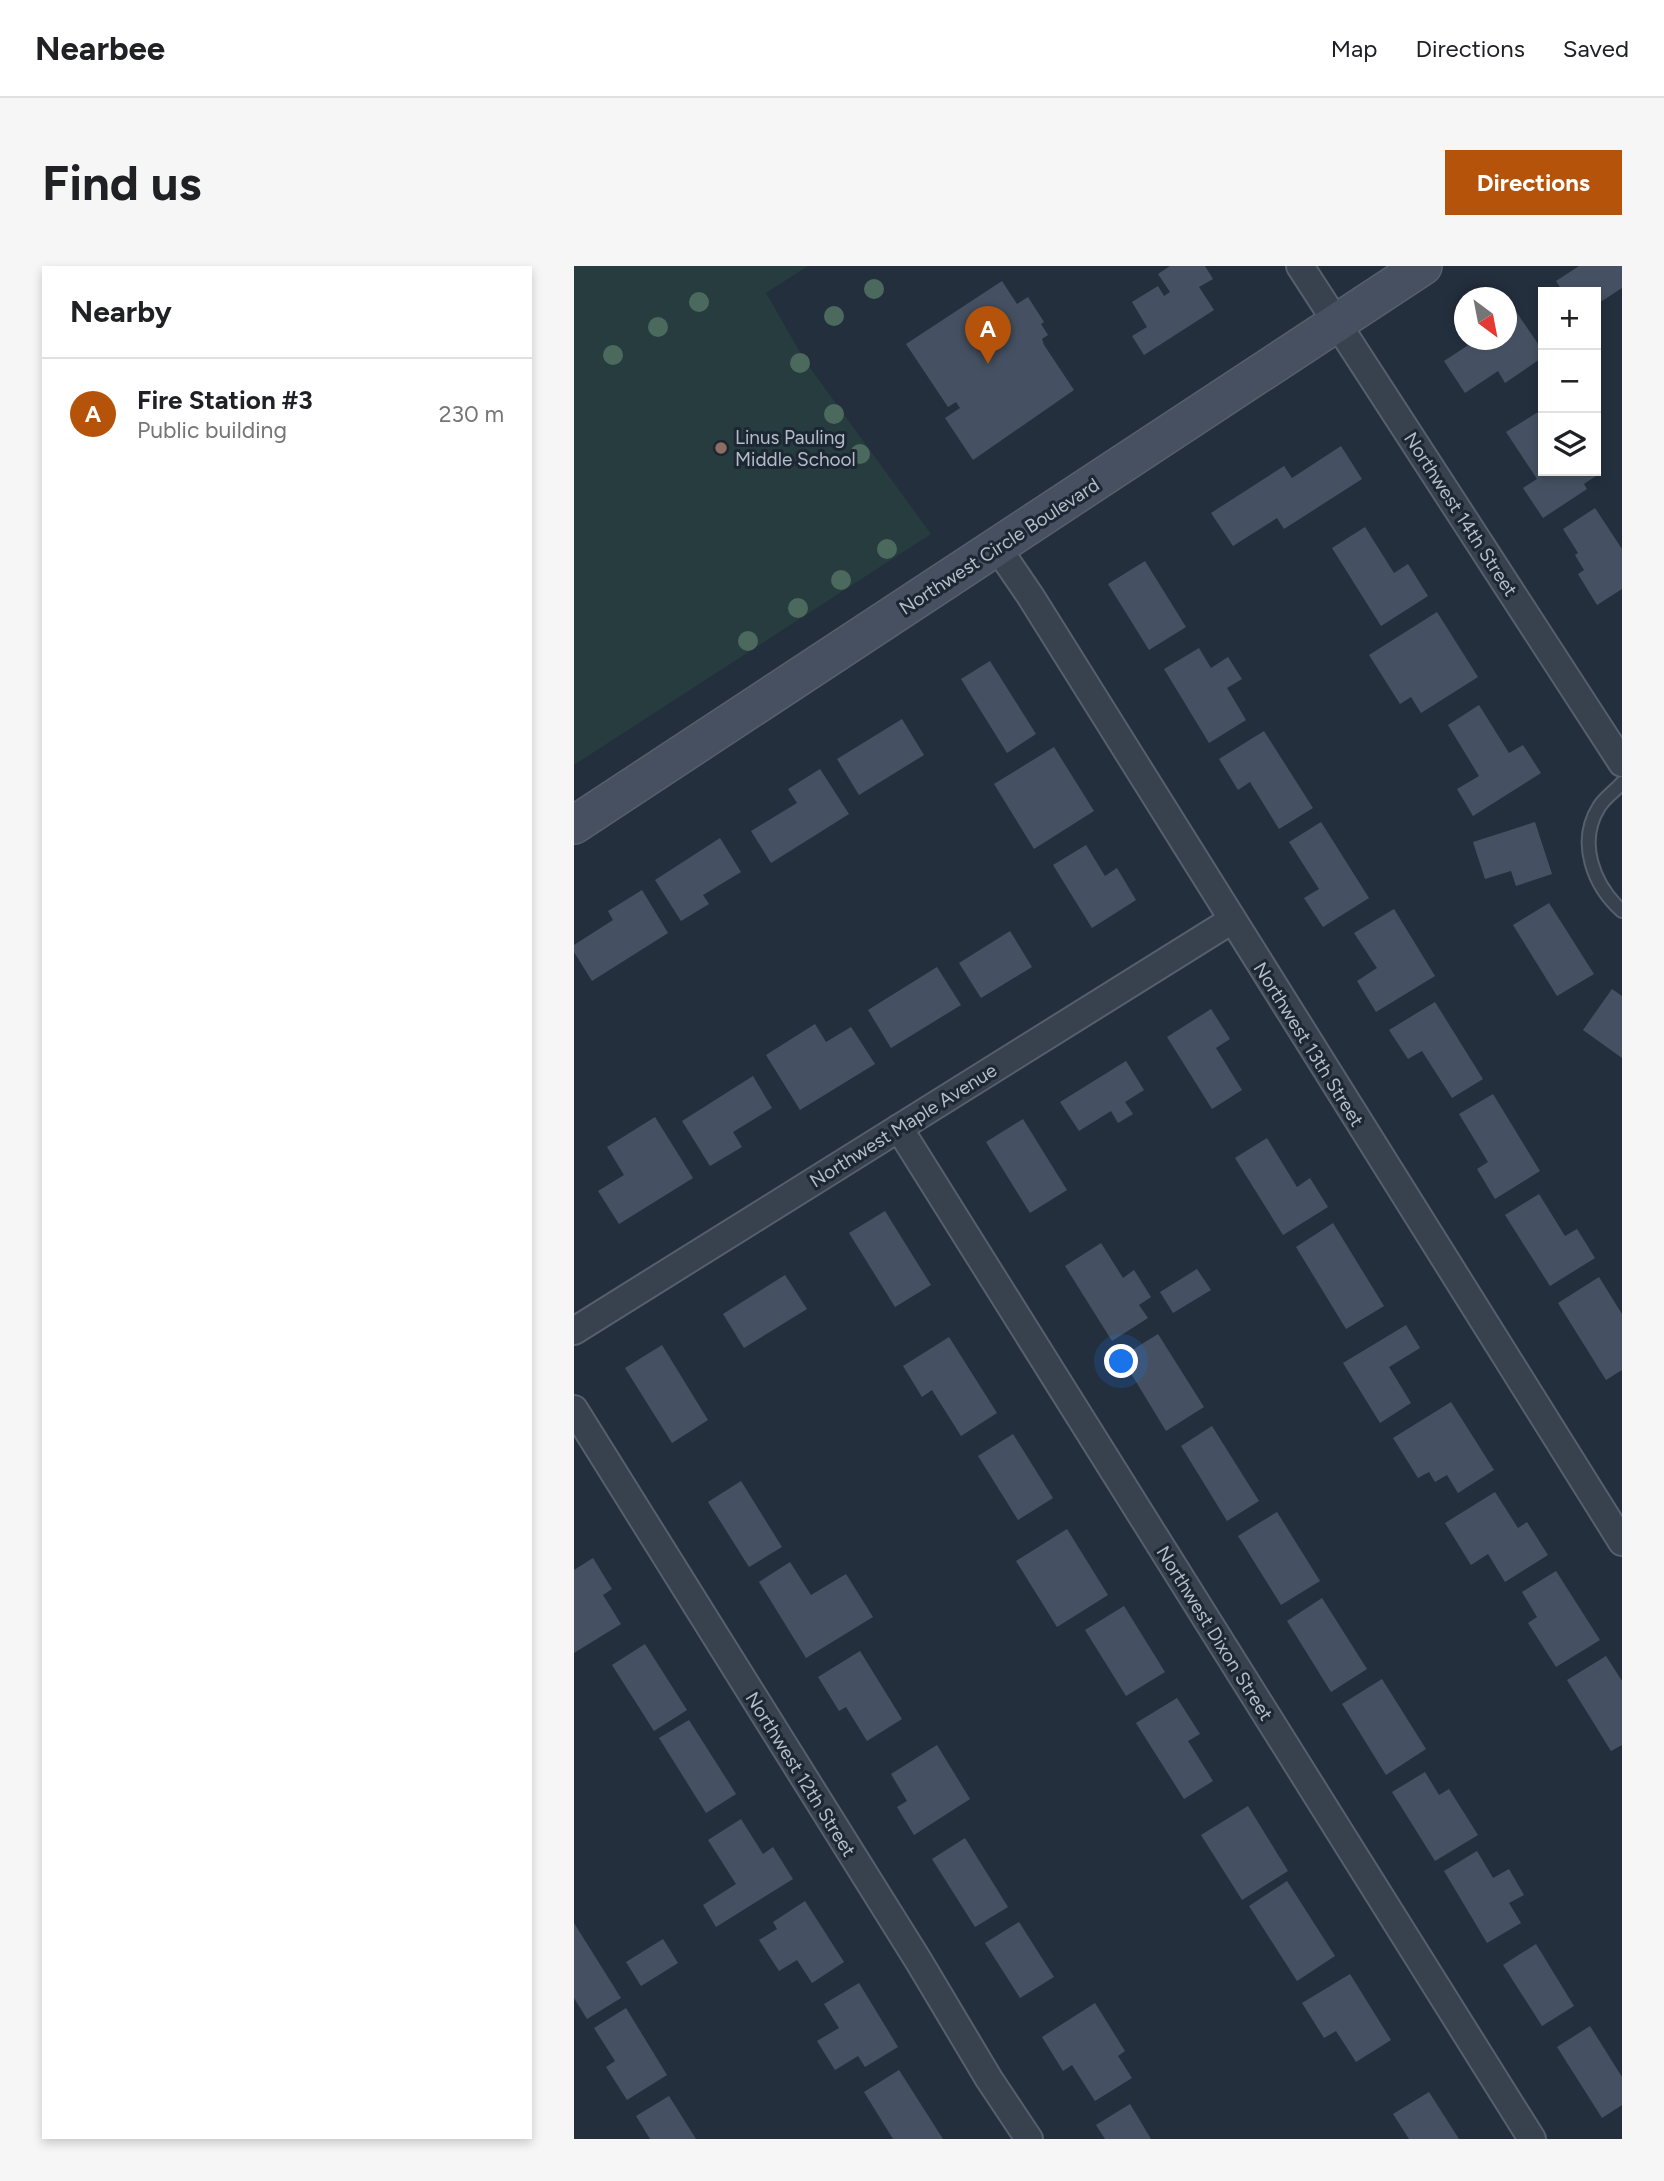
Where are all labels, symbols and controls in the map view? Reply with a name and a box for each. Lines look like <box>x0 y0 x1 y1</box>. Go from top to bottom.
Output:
text: Nearbee <box>35 29 165 68</box>
text: Map <box>1331 34 1377 63</box>
text: Directions <box>1415 34 1525 63</box>
text: Saved <box>1563 34 1629 63</box>
button: Directions <box>1445 150 1622 215</box>
text: Find us <box>42 153 201 212</box>
north arrow <box>1454 287 1517 350</box>
map controls <box>1538 287 1601 476</box>
button: + <box>1538 287 1601 350</box>
text: Nearby <box>70 293 172 330</box>
pin: A <box>965 306 1011 364</box>
button: − <box>1538 350 1601 413</box>
text: Fire Station #3 <box>137 384 313 416</box>
text: A <box>85 400 101 428</box>
text: 230 m <box>439 400 504 428</box>
button: layers <box>1538 413 1601 476</box>
text: Public building <box>137 416 287 444</box>
place label: Linus Pauling Middle School <box>735 426 856 471</box>
street label: Northwest 14th Street <box>1399 428 1522 601</box>
marker: Linus Pauling Middle School <box>713 440 729 456</box>
street label: Northwest Circle Boulevard <box>895 473 1104 620</box>
street label: Northwest 13th Street <box>1249 958 1369 1131</box>
street label: Northwest Maple Avenue <box>806 1058 1001 1192</box>
your location <box>1104 1344 1138 1378</box>
street label: Northwest Dixon Street <box>1151 1542 1278 1725</box>
street label: Northwest 12th Street <box>741 1688 861 1861</box>

